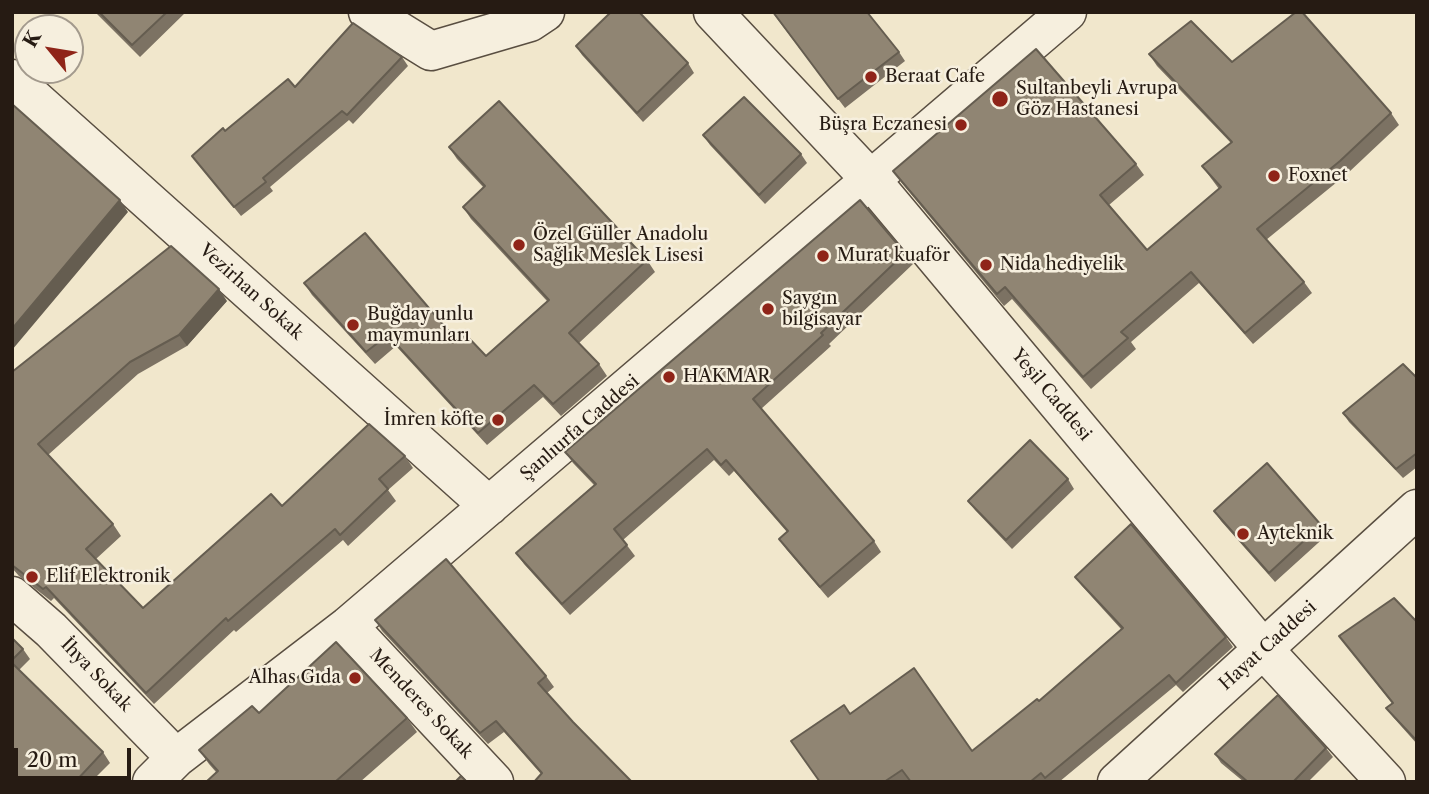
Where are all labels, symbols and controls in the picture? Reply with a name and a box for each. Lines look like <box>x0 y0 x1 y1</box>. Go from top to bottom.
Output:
north arrow <box>14 14 84 84</box>
text: K <box>18 27 46 52</box>
place label: Beraat Cafe <box>885 66 985 88</box>
marker: Beraat Cafe <box>863 69 879 85</box>
place label: Sultanbeyli Avrupa Göz Hastanesi <box>1016 78 1178 120</box>
marker: Sultanbeyli Avrupa Göz Hastanesi <box>990 89 1010 109</box>
place label: Büşra Eczanesi <box>819 114 947 136</box>
marker: Büşra Eczanesi <box>953 117 969 133</box>
place label: Foxnet <box>1288 165 1348 187</box>
marker: Foxnet <box>1266 168 1282 184</box>
place label: Özel Güller Anadolu Sağlık Meslek Lisesi <box>533 224 708 266</box>
marker: Özel Güller Anadolu Sağlık Meslek Lisesi <box>511 237 527 253</box>
street label: Vezirhan Sokak <box>195 240 307 344</box>
place label: Murat kuaför <box>837 245 950 267</box>
marker: Murat kuaför <box>815 248 831 264</box>
place label: Nida hediyelik <box>1000 254 1124 276</box>
marker: Nida hediyelik <box>978 257 994 273</box>
place label: Saygın bilgisayar <box>782 288 862 330</box>
marker: Saygın bilgisayar <box>760 301 776 317</box>
place label: Buğday unlu maymunları <box>367 304 474 346</box>
marker: Buğday unlu maymunları <box>345 317 361 333</box>
street label: Yeşil Caddesi <box>1006 345 1096 445</box>
place label: HAKMAR <box>683 366 770 388</box>
marker: HAKMAR <box>661 369 677 385</box>
street label: Şanlıurfa Caddesi <box>516 371 644 485</box>
place label: İmren köfte <box>384 409 484 431</box>
marker: İmren köfte <box>490 412 506 428</box>
place label: Ayteknik <box>1257 523 1333 545</box>
marker: Ayteknik <box>1235 526 1251 542</box>
place label: Elif Elektronik <box>46 566 170 588</box>
marker: Elif Elektronik <box>24 569 40 585</box>
street label: Hayat Caddesi <box>1215 597 1321 695</box>
street label: İhya Sokak <box>56 634 136 716</box>
street label: Menderes Sokak <box>365 645 477 763</box>
place label: Alhas Gıda <box>248 667 341 689</box>
marker: Alhas Gıda <box>347 670 363 686</box>
scale bar <box>18 734 135 778</box>
text: 20 m <box>27 747 78 772</box>

